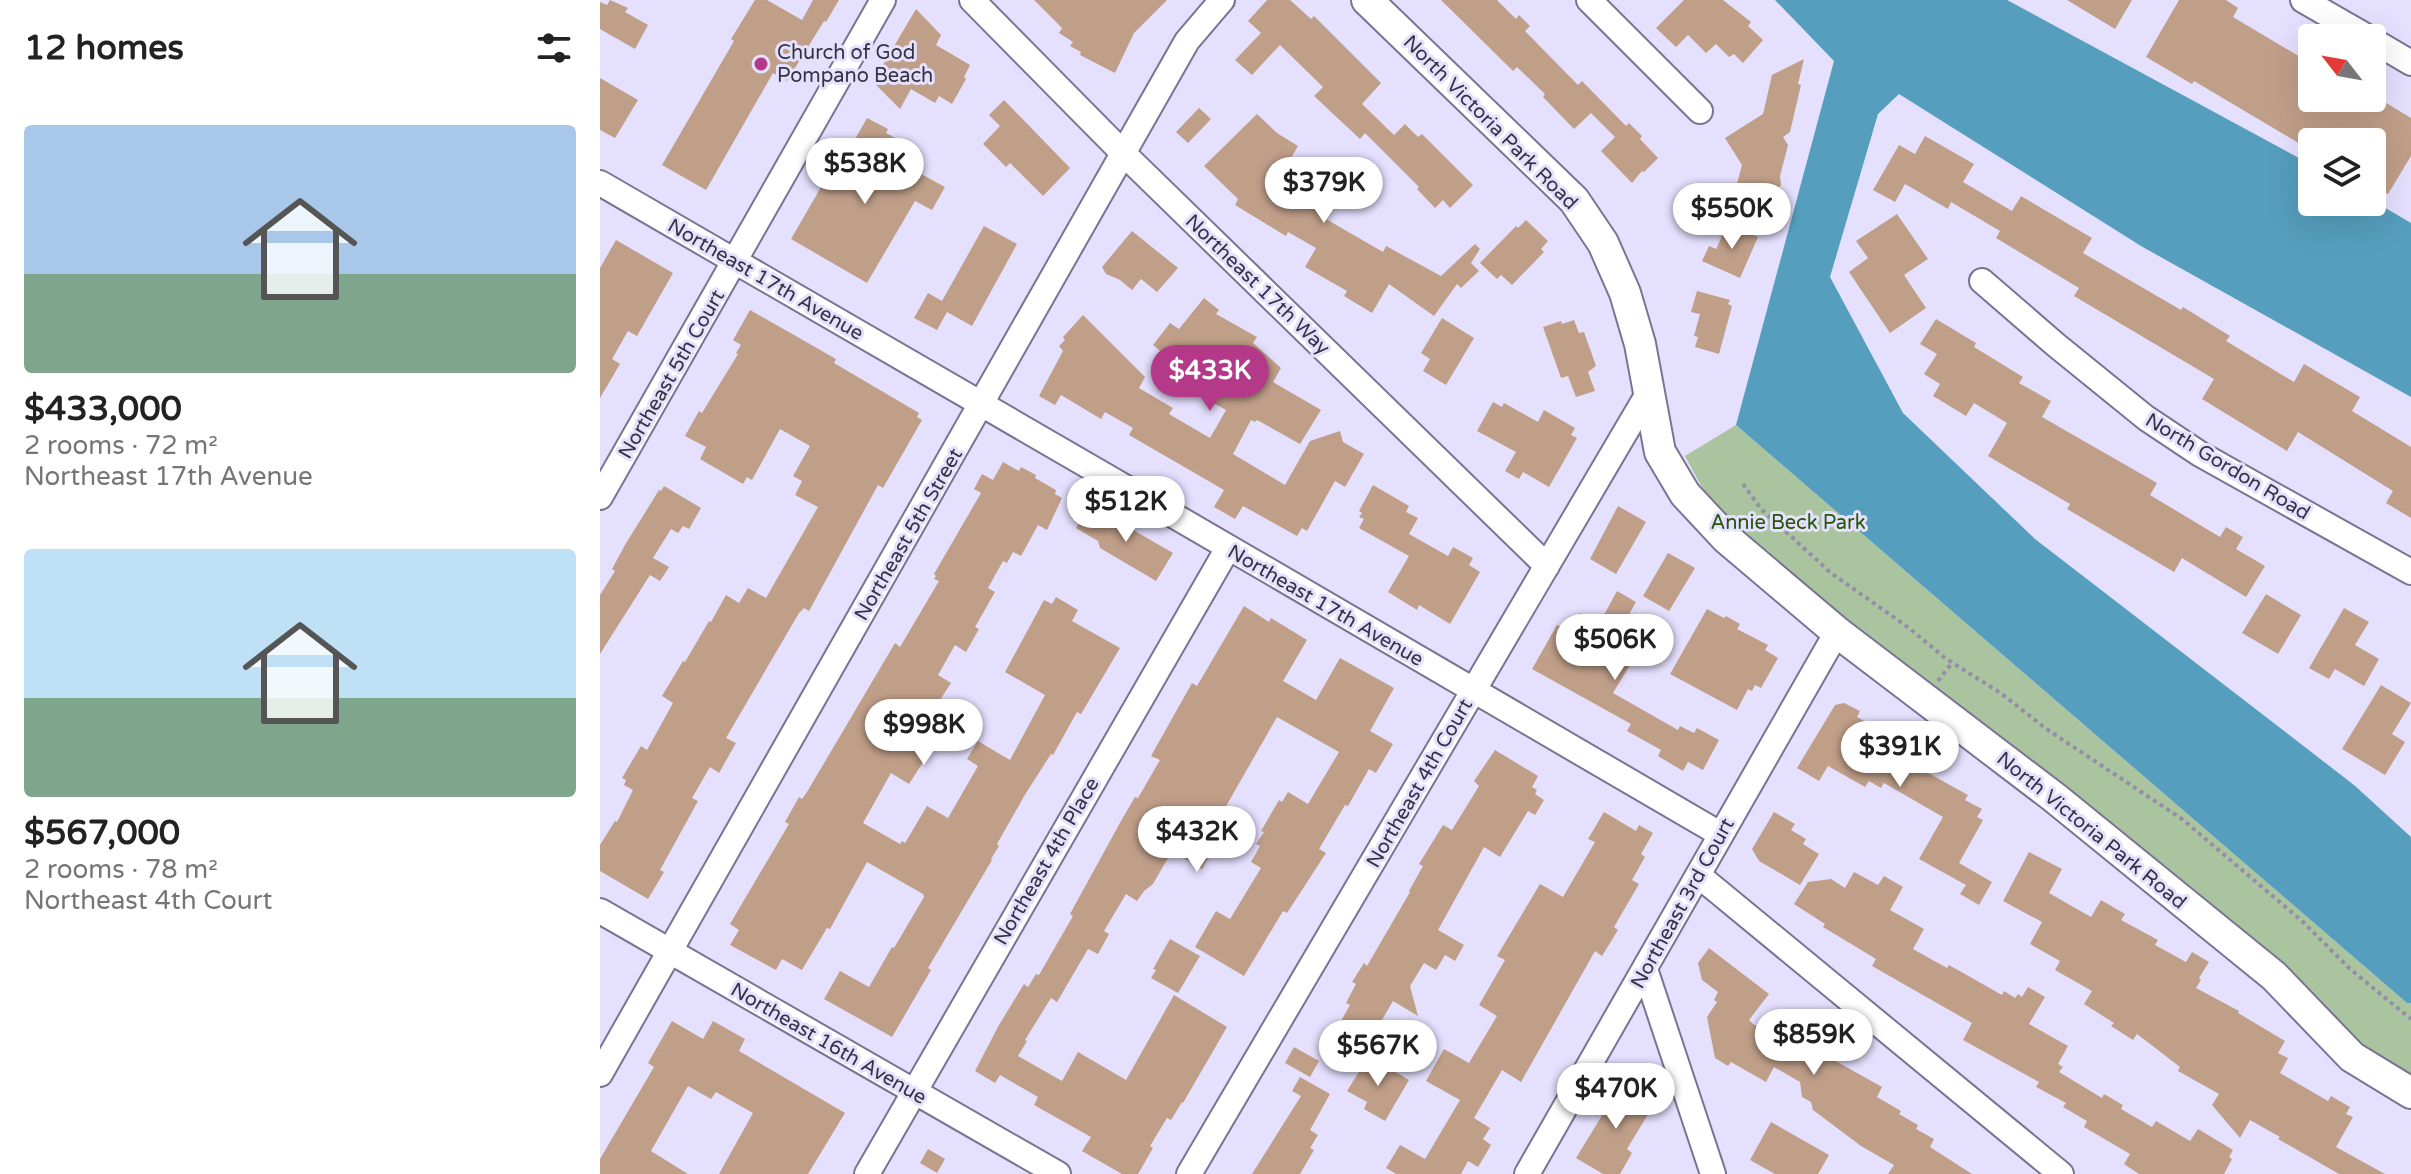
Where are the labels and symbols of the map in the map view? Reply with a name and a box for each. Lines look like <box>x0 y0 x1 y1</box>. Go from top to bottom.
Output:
north arrow <box>2298 24 2386 112</box>
street label: North Victoria Park Road <box>1398 30 1583 215</box>
place label: Church of God Pompano Beach <box>777 41 933 88</box>
marker: Church of God Pompano Beach <box>752 55 770 73</box>
pin: $538K <box>809 138 921 206</box>
pin: $379K <box>1268 157 1380 225</box>
pin: $550K <box>1676 183 1788 251</box>
street label: Northeast 17th Way <box>1180 210 1335 360</box>
street label: Northeast 17th Avenue <box>663 214 868 346</box>
street label: Northeast 5th Court <box>614 285 730 463</box>
pin: $433K <box>1154 345 1266 413</box>
street label: North Gordon Road <box>2141 408 2314 525</box>
street label: Northeast 5th Street <box>850 444 968 625</box>
pin: $512K <box>1070 476 1182 544</box>
park label: Annie Beck Park <box>1710 511 1866 535</box>
street label: Northeast 17th Avenue <box>1223 540 1428 672</box>
pin: $506K <box>1559 614 1671 682</box>
street label: Northeast 4th Court <box>1362 694 1478 872</box>
pin: $998K <box>868 699 980 767</box>
pin: $391K <box>1844 721 1956 789</box>
street label: North Victoria Park Road <box>1992 747 2191 915</box>
street label: Northeast 4th Place <box>989 773 1105 950</box>
pin: $432K <box>1141 806 1253 874</box>
street label: Northeast 3rd Court <box>1626 814 1740 993</box>
street label: Northeast 16th Avenue <box>726 978 931 1110</box>
pin: $859K <box>1758 1009 1870 1077</box>
pin: $567K <box>1322 1020 1434 1088</box>
pin: $470K <box>1560 1063 1672 1131</box>

